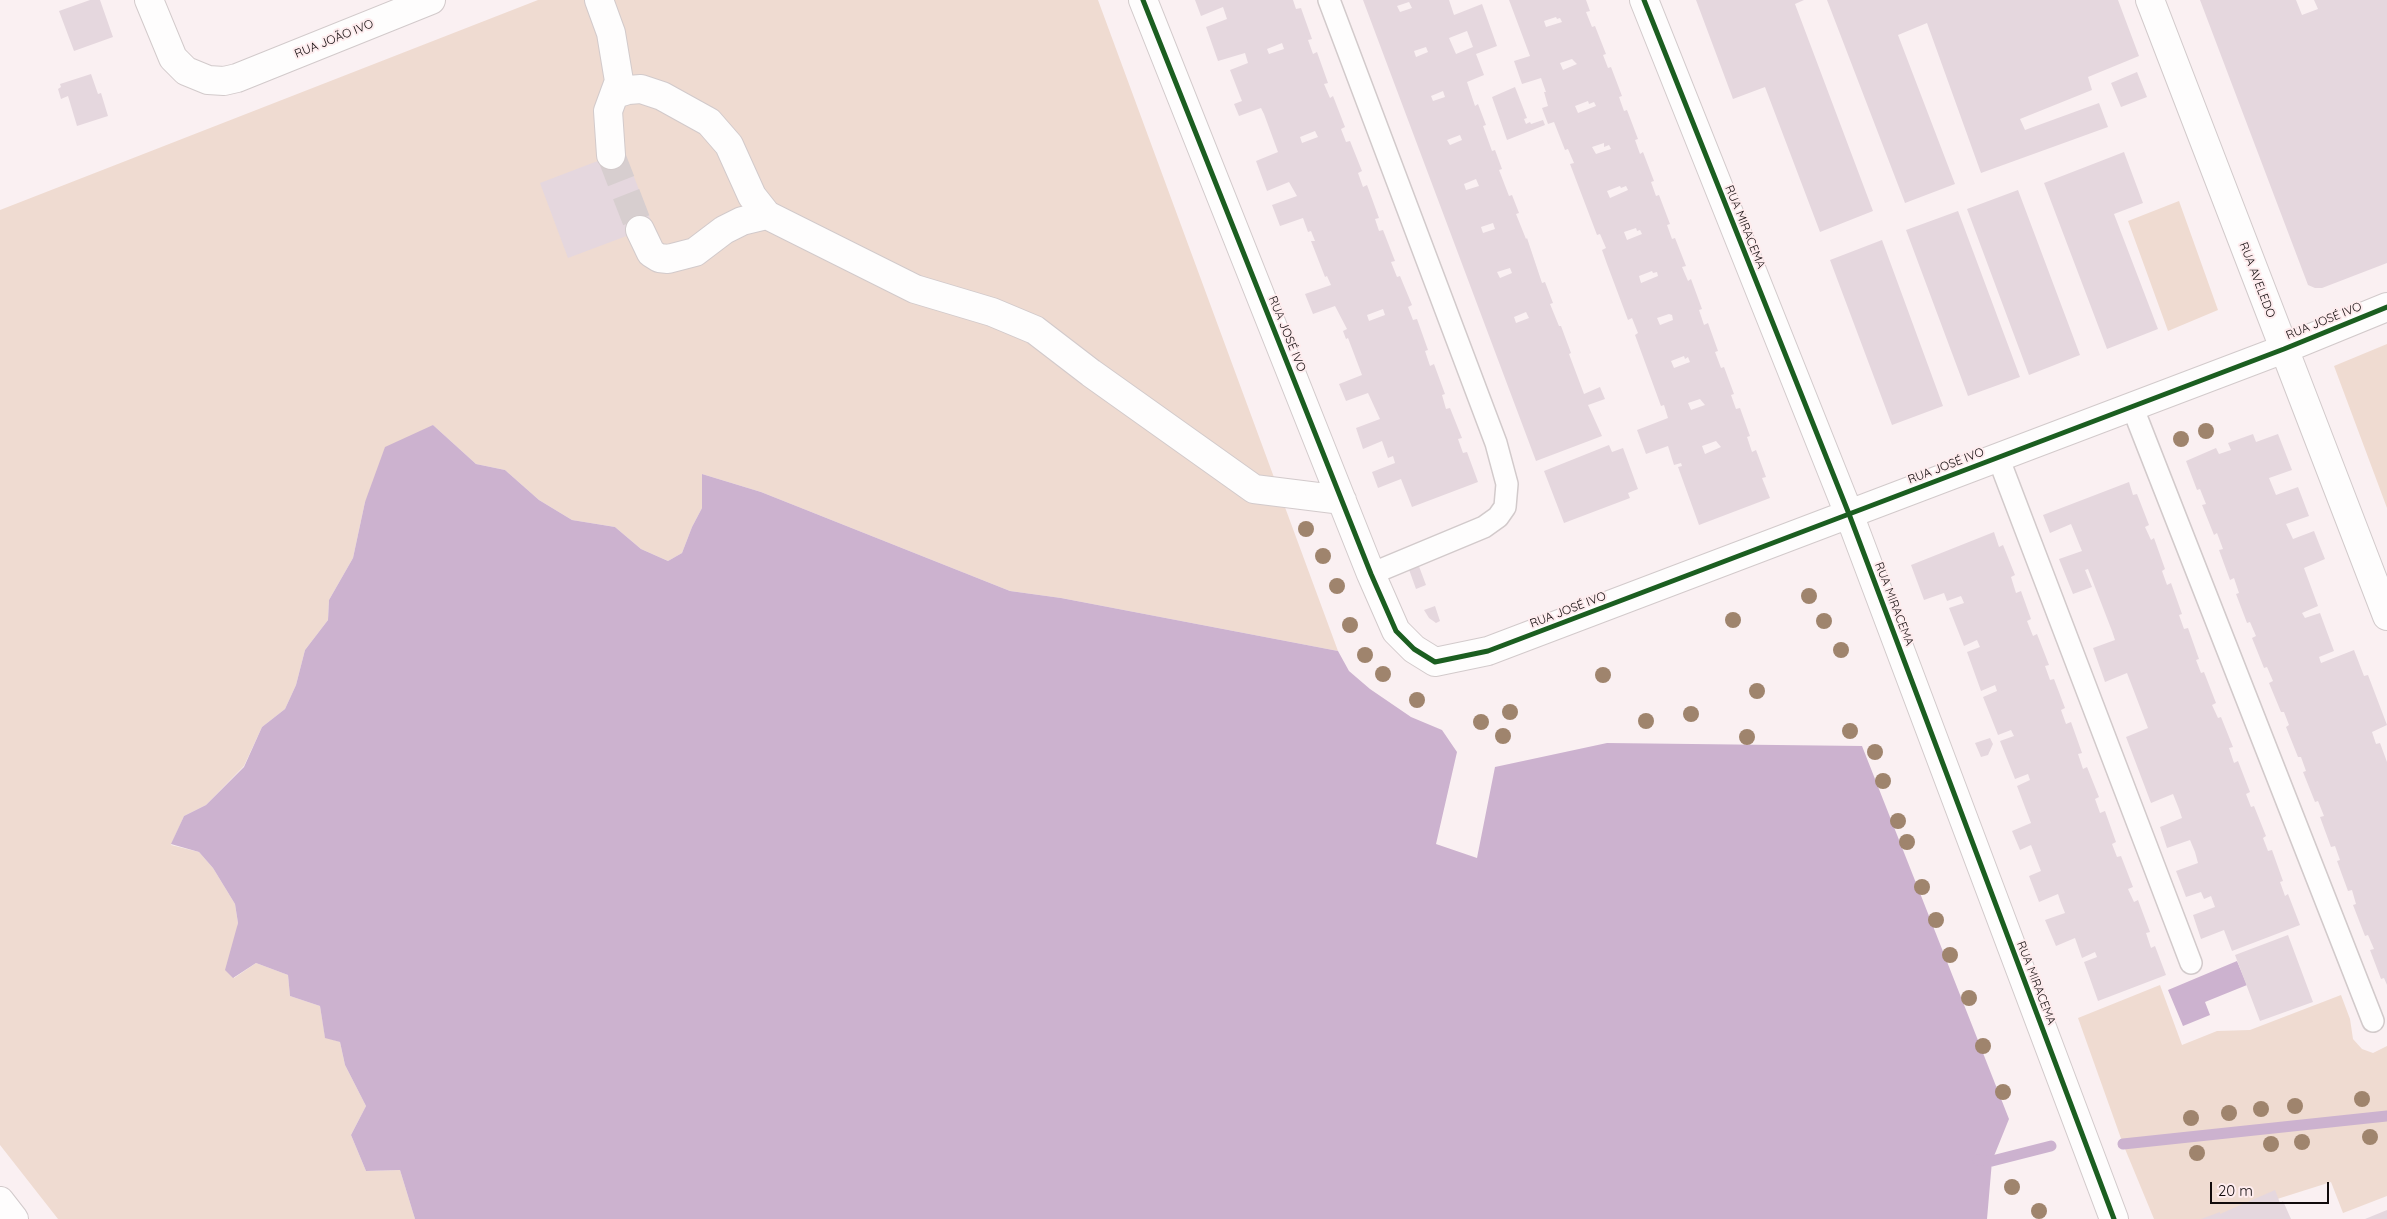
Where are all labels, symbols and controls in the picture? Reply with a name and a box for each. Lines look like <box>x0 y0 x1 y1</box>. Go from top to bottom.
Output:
street label: RUA JOÃO IVO <box>292 17 376 61</box>
street label: RUA MIRACEMA <box>1722 183 1768 271</box>
street label: RUA AVELEDO <box>2236 240 2278 320</box>
street label: RUA JOSÉ IVO <box>1265 294 1309 374</box>
street label: RUA JOSÉ IVO <box>2284 299 2364 343</box>
street label: RUA JOSÉ IVO <box>1906 445 1986 487</box>
street label: RUA MIRACEMA <box>1871 560 1917 648</box>
street label: RUA JOSÉ IVO <box>1528 589 1608 631</box>
street label: RUA MIRACEMA <box>2013 939 2059 1027</box>
scale bar <box>2212 1172 2331 1204</box>
text: 20 m <box>2218 1181 2253 1200</box>

